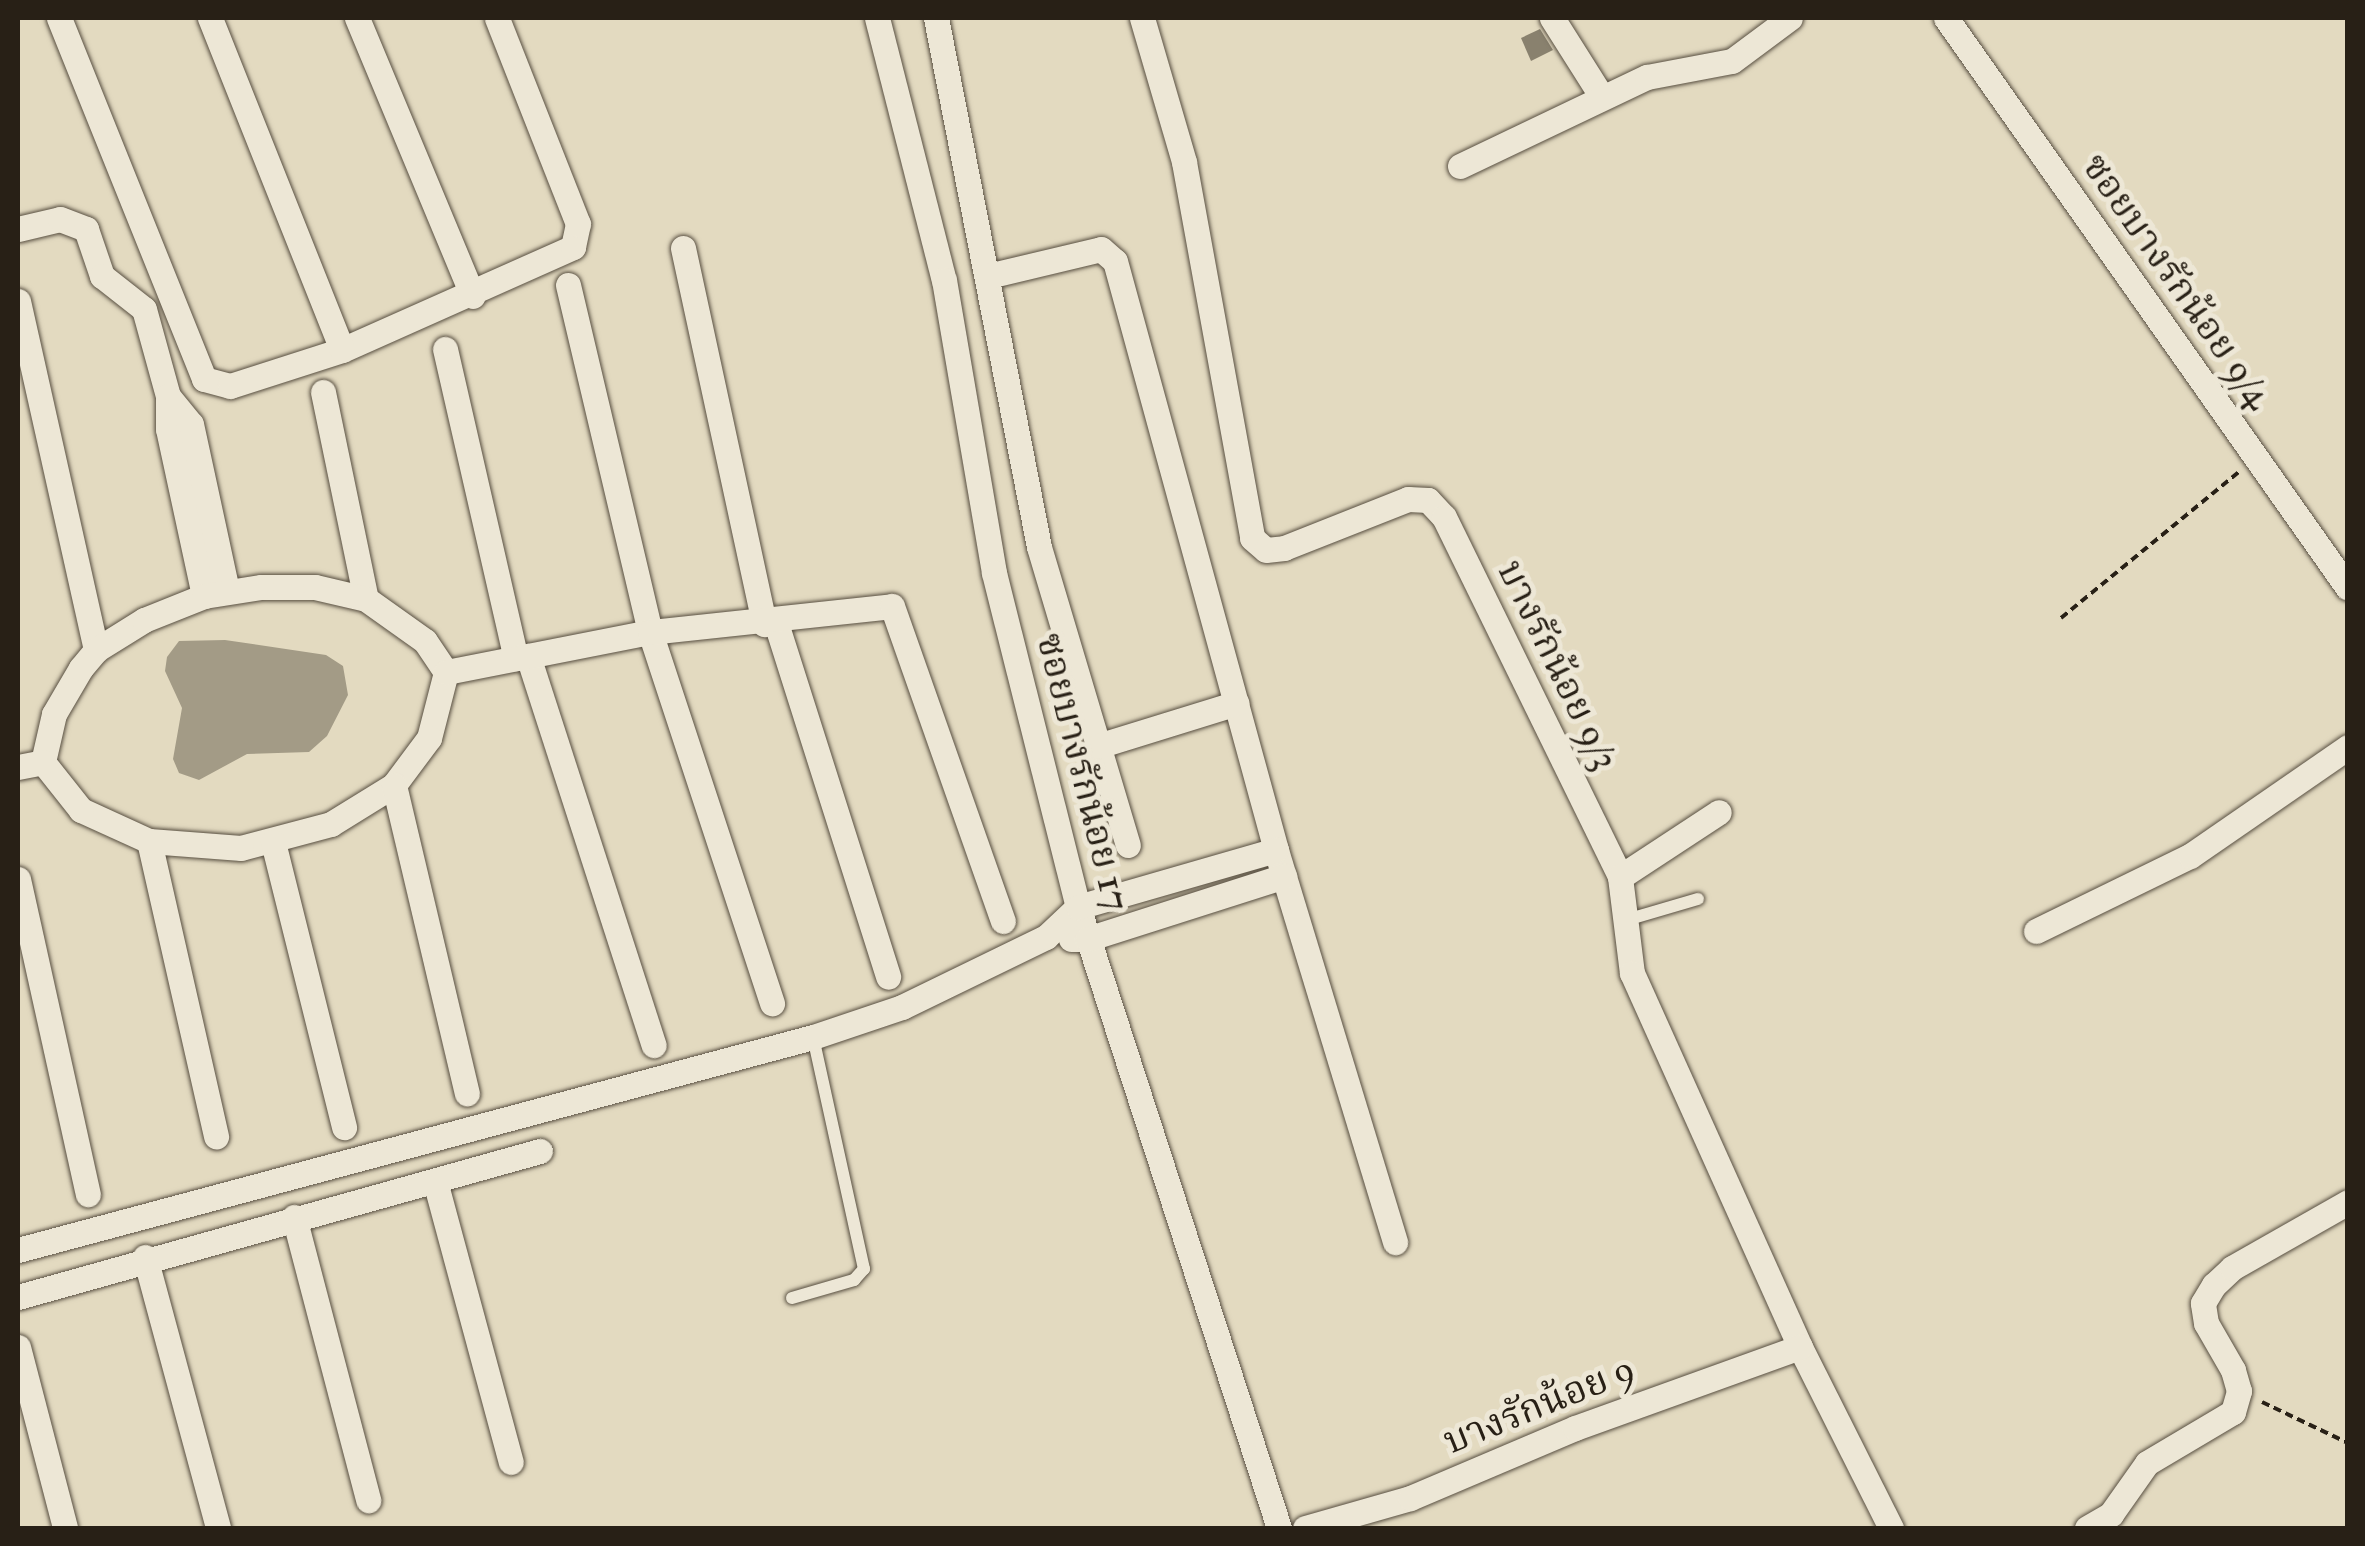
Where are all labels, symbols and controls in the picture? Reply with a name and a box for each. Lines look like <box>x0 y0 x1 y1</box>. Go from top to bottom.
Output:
street label: ซอยบางรักน้อย 9/4 <box>2072 145 2282 417</box>
street label: บางรักน้อย 9/3 <box>1488 553 1628 777</box>
street label: ซอยบางรักน้อย 17 <box>1026 628 1140 916</box>
street label: บางรักน้อย 9 <box>1437 1346 1641 1464</box>

